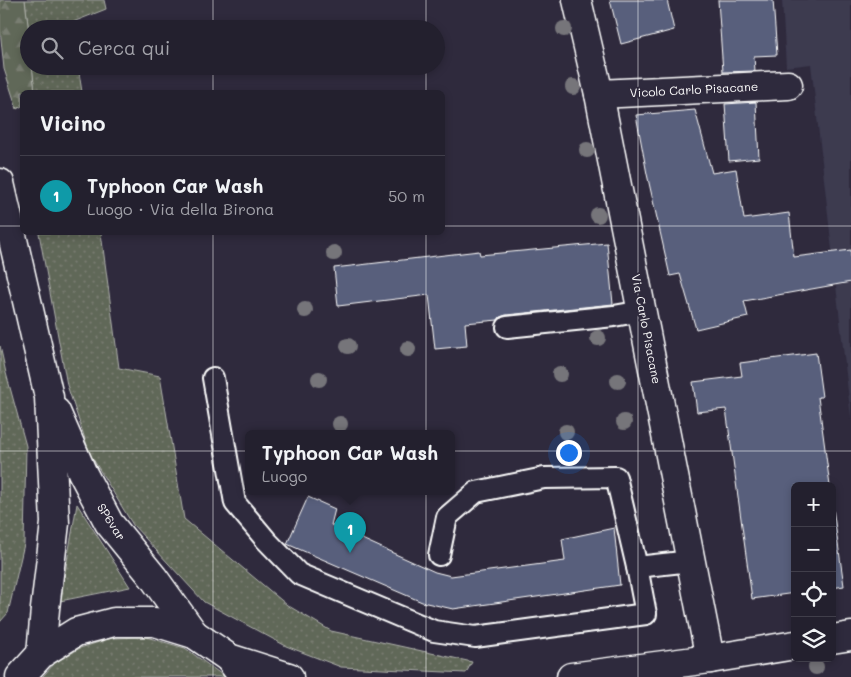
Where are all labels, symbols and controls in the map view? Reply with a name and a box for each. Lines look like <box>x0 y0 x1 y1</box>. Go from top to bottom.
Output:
search box <box>20 20 445 75</box>
icon: search <box>38 34 66 62</box>
text: Cerca qui <box>78 35 170 60</box>
street label: Vicolo Carlo Pisacane <box>629 78 759 100</box>
text: Vicino <box>40 109 105 136</box>
text: Typhoon Car Wash <box>87 173 263 198</box>
text: 1 <box>52 185 60 206</box>
text: 50 m <box>388 185 425 206</box>
text: Luogo · Via della Birona <box>87 198 274 219</box>
street label: Via Carlo Pisacane <box>628 272 665 385</box>
popup <box>245 430 455 495</box>
text: Typhoon Car Wash <box>262 440 438 465</box>
your location <box>556 440 582 466</box>
text: Luogo <box>262 465 307 486</box>
map controls <box>791 482 836 662</box>
button: + <box>791 482 836 527</box>
street label: SP6var <box>94 500 130 543</box>
pin: 1 <box>334 512 366 553</box>
button: − <box>791 527 836 572</box>
button: locate <box>791 572 836 617</box>
button: layers <box>791 617 836 662</box>

